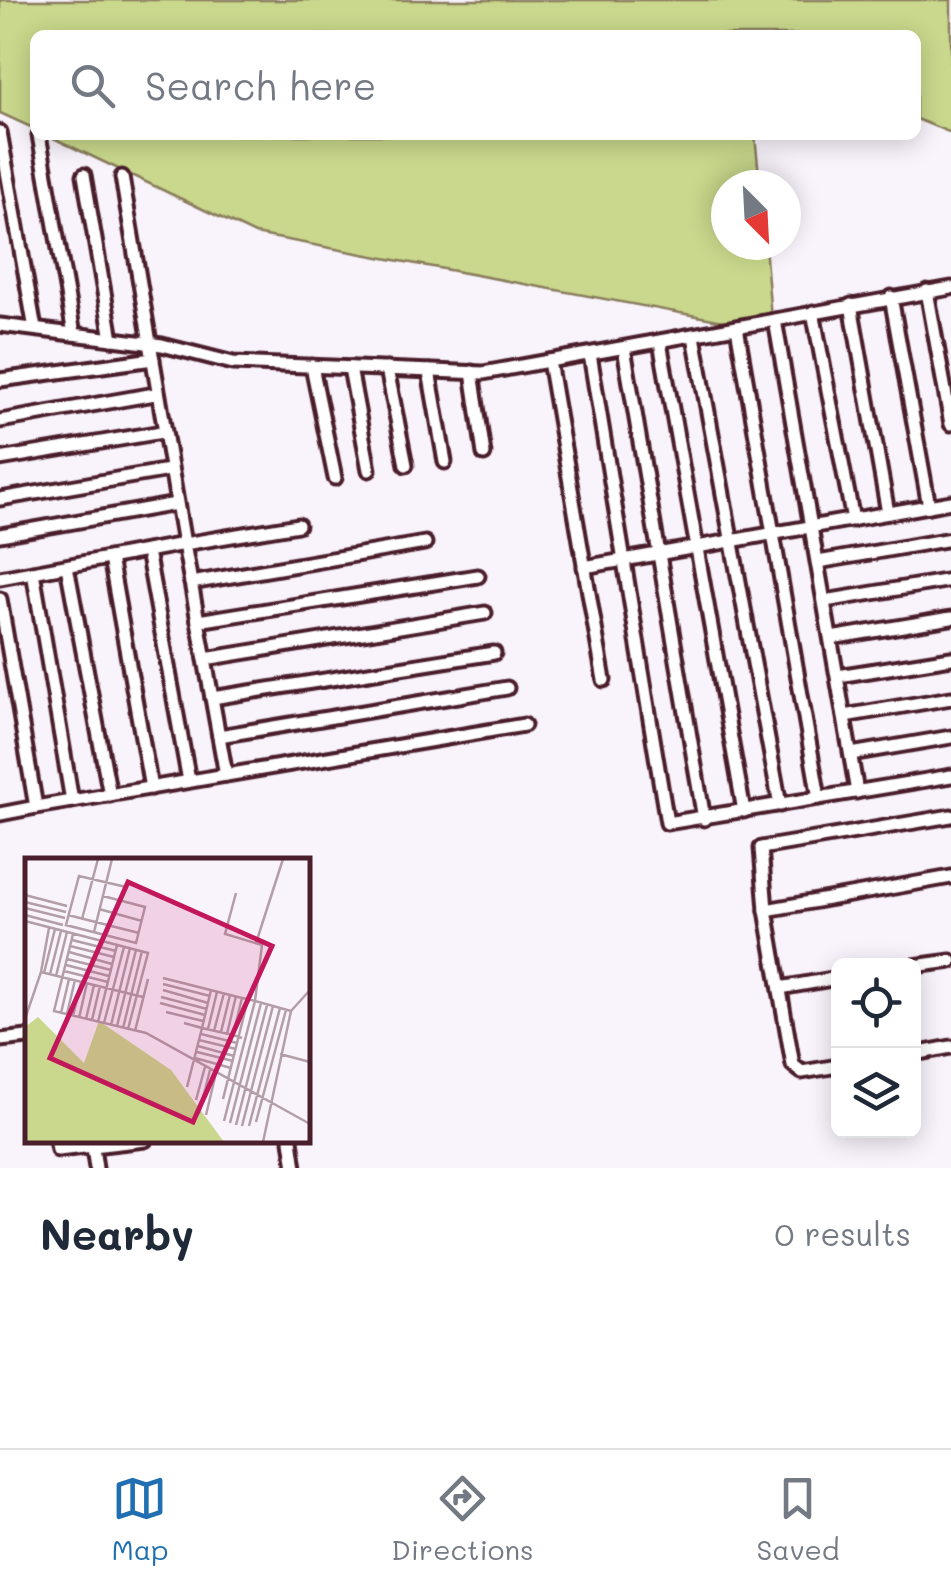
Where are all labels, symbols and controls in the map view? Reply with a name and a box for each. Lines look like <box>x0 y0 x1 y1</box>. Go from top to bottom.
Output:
search box <box>30 30 921 140</box>
icon: search <box>65 58 120 113</box>
text: Search here <box>145 60 376 110</box>
north arrow <box>711 170 801 260</box>
inset map <box>25 858 310 1143</box>
map controls <box>831 958 921 1138</box>
button: locate <box>831 958 921 1048</box>
button: layers <box>831 1048 921 1138</box>
text: Nearby <box>40 1206 194 1261</box>
text: 0 results <box>774 1212 911 1254</box>
tab: Map <box>111 1471 168 1567</box>
tab: Directions <box>391 1471 534 1567</box>
tab: Saved <box>756 1471 840 1567</box>

